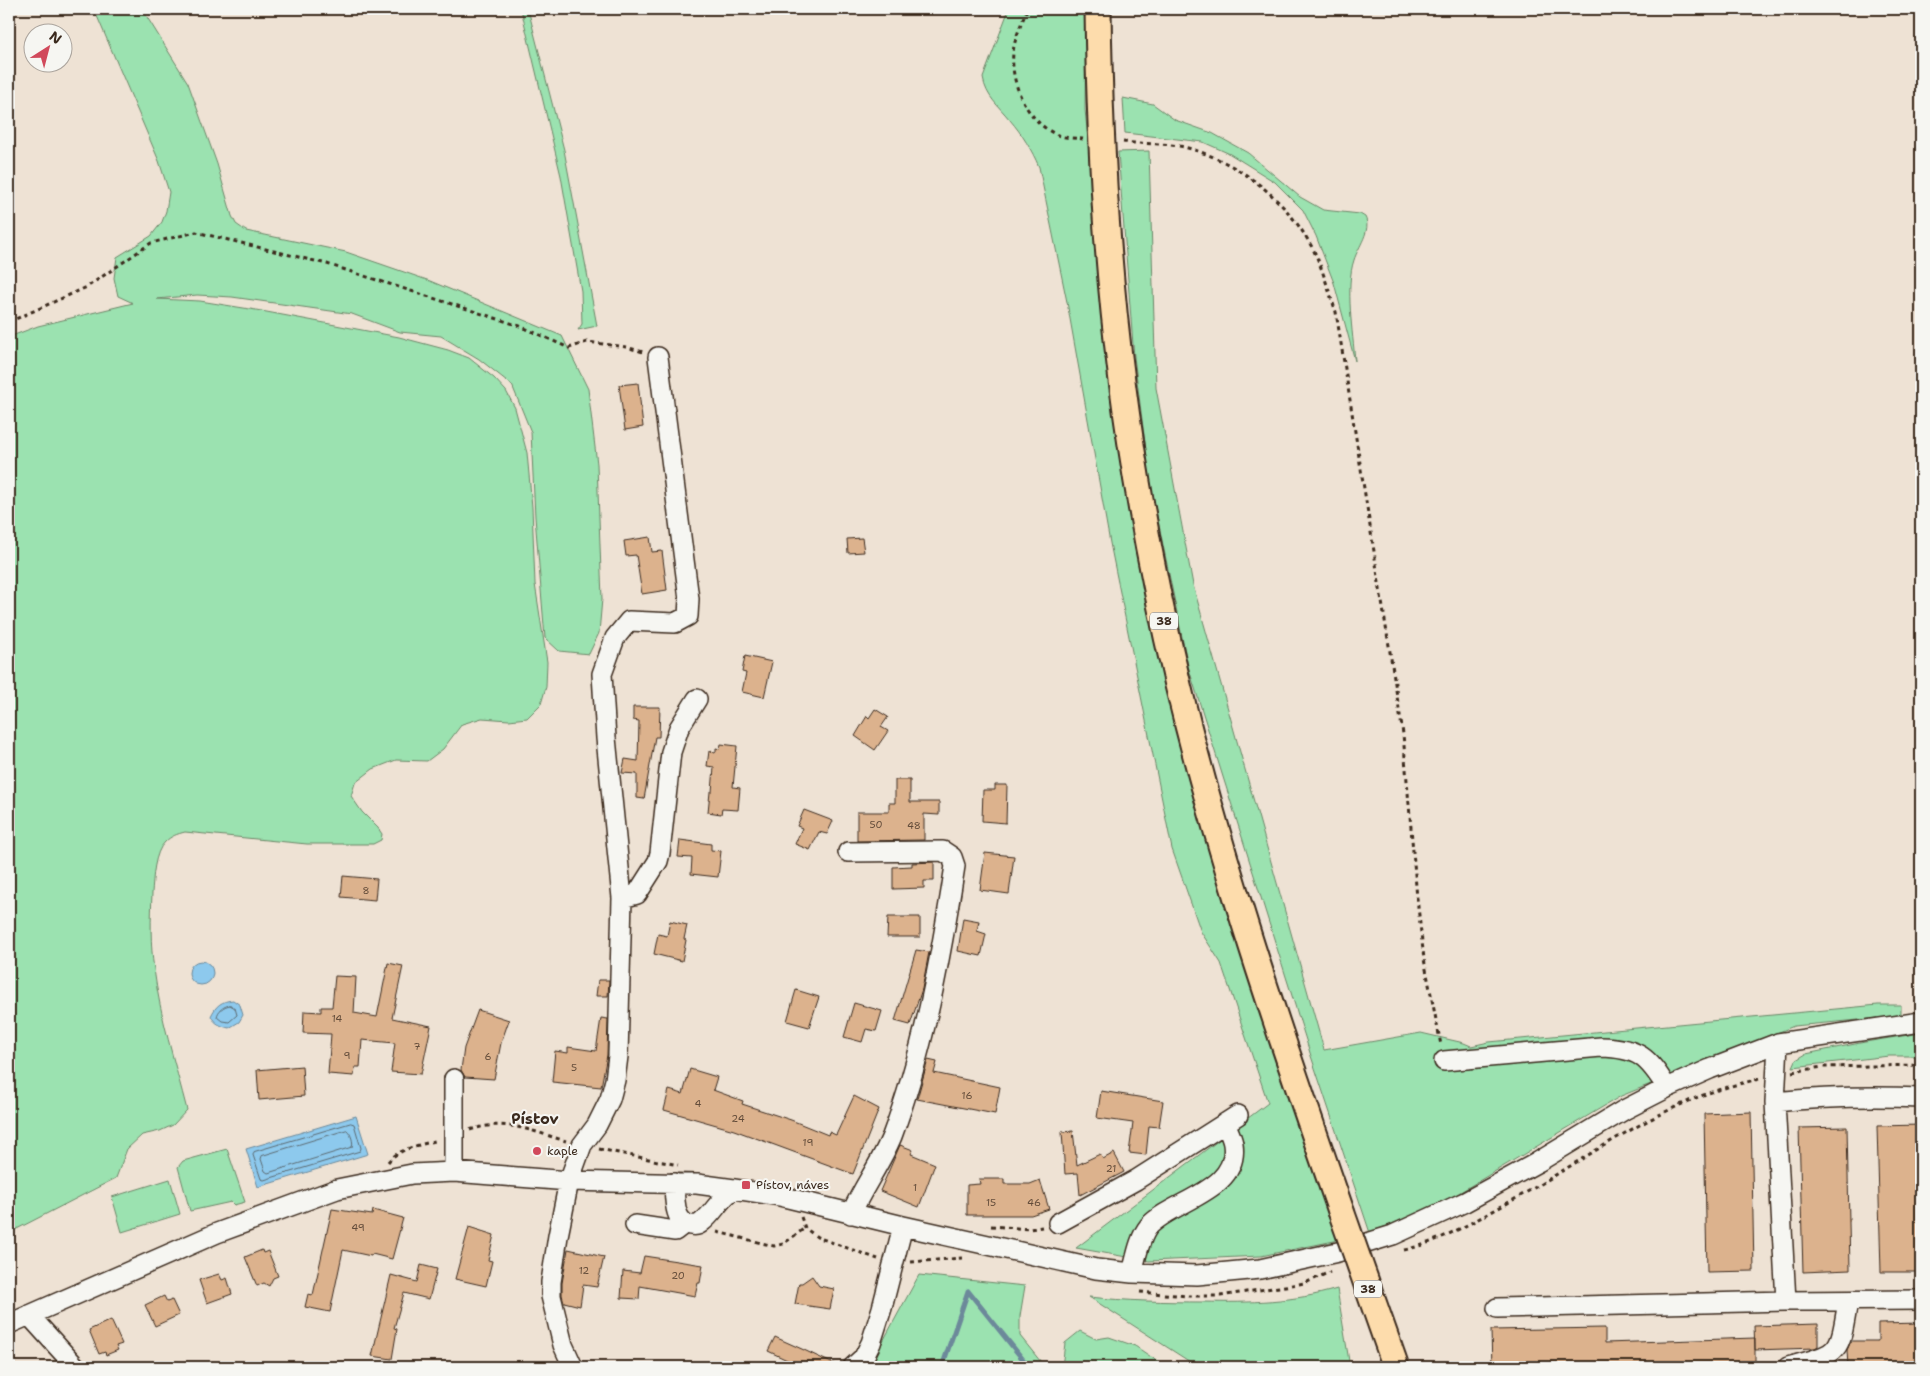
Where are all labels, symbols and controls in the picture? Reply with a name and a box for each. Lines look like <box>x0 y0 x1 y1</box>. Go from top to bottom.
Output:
north arrow <box>22 22 72 72</box>
text: N <box>46 27 65 48</box>
road number: 38 <box>1150 612 1178 630</box>
house number: 50 <box>869 818 883 831</box>
house number: 48 <box>907 819 921 832</box>
house number: 8 <box>363 884 370 897</box>
house number: 14 <box>332 1012 342 1025</box>
house number: 7 <box>414 1040 421 1053</box>
house number: 9 <box>344 1049 351 1062</box>
house number: 6 <box>485 1050 492 1063</box>
house number: 5 <box>571 1061 577 1074</box>
house number: 16 <box>962 1089 972 1102</box>
house number: 4 <box>695 1097 702 1110</box>
district label: Pístov <box>511 1109 559 1129</box>
house number: 24 <box>731 1112 745 1125</box>
house number: 19 <box>803 1136 813 1149</box>
place label: kaple <box>547 1143 578 1159</box>
marker: kaple <box>531 1145 543 1157</box>
house number: 21 <box>1106 1162 1116 1175</box>
place label: Pístov, náves <box>756 1177 829 1193</box>
marker: Pístov, náves <box>740 1179 752 1191</box>
house number: 1 <box>913 1181 917 1194</box>
house number: 15 <box>986 1196 996 1209</box>
house number: 46 <box>1027 1196 1041 1209</box>
house number: 49 <box>351 1221 365 1234</box>
house number: 12 <box>579 1264 589 1277</box>
house number: 20 <box>671 1269 685 1282</box>
road number: 38 <box>1354 1280 1382 1298</box>

